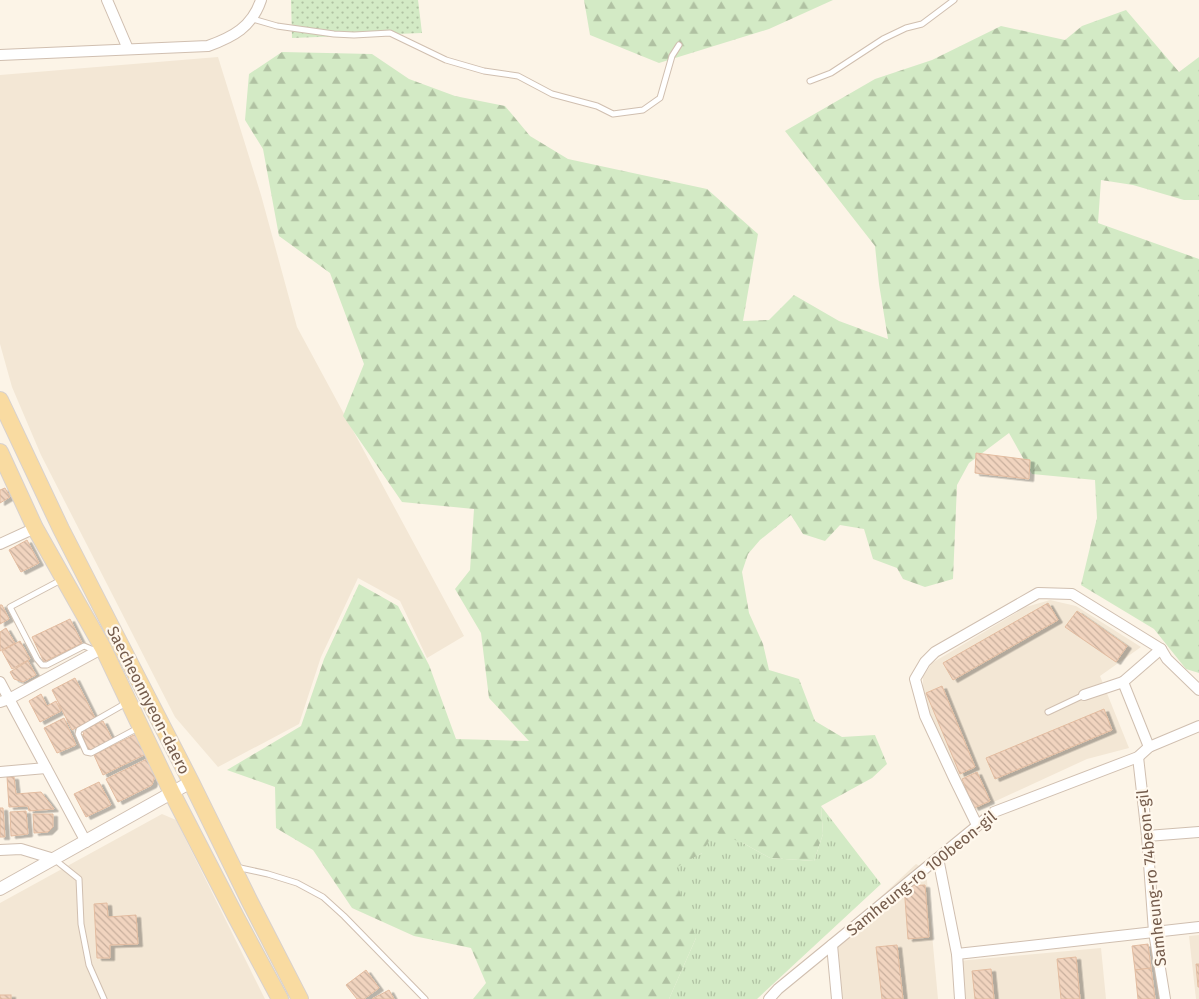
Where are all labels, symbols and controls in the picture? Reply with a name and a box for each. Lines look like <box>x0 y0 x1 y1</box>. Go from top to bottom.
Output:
street label: Saecheonnyeon-daero <box>103 623 194 777</box>
street label: Samheung-ro 74beon-gil <box>1133 788 1170 967</box>
street label: Samheung-ro 100beon-gil <box>842 807 1000 940</box>

